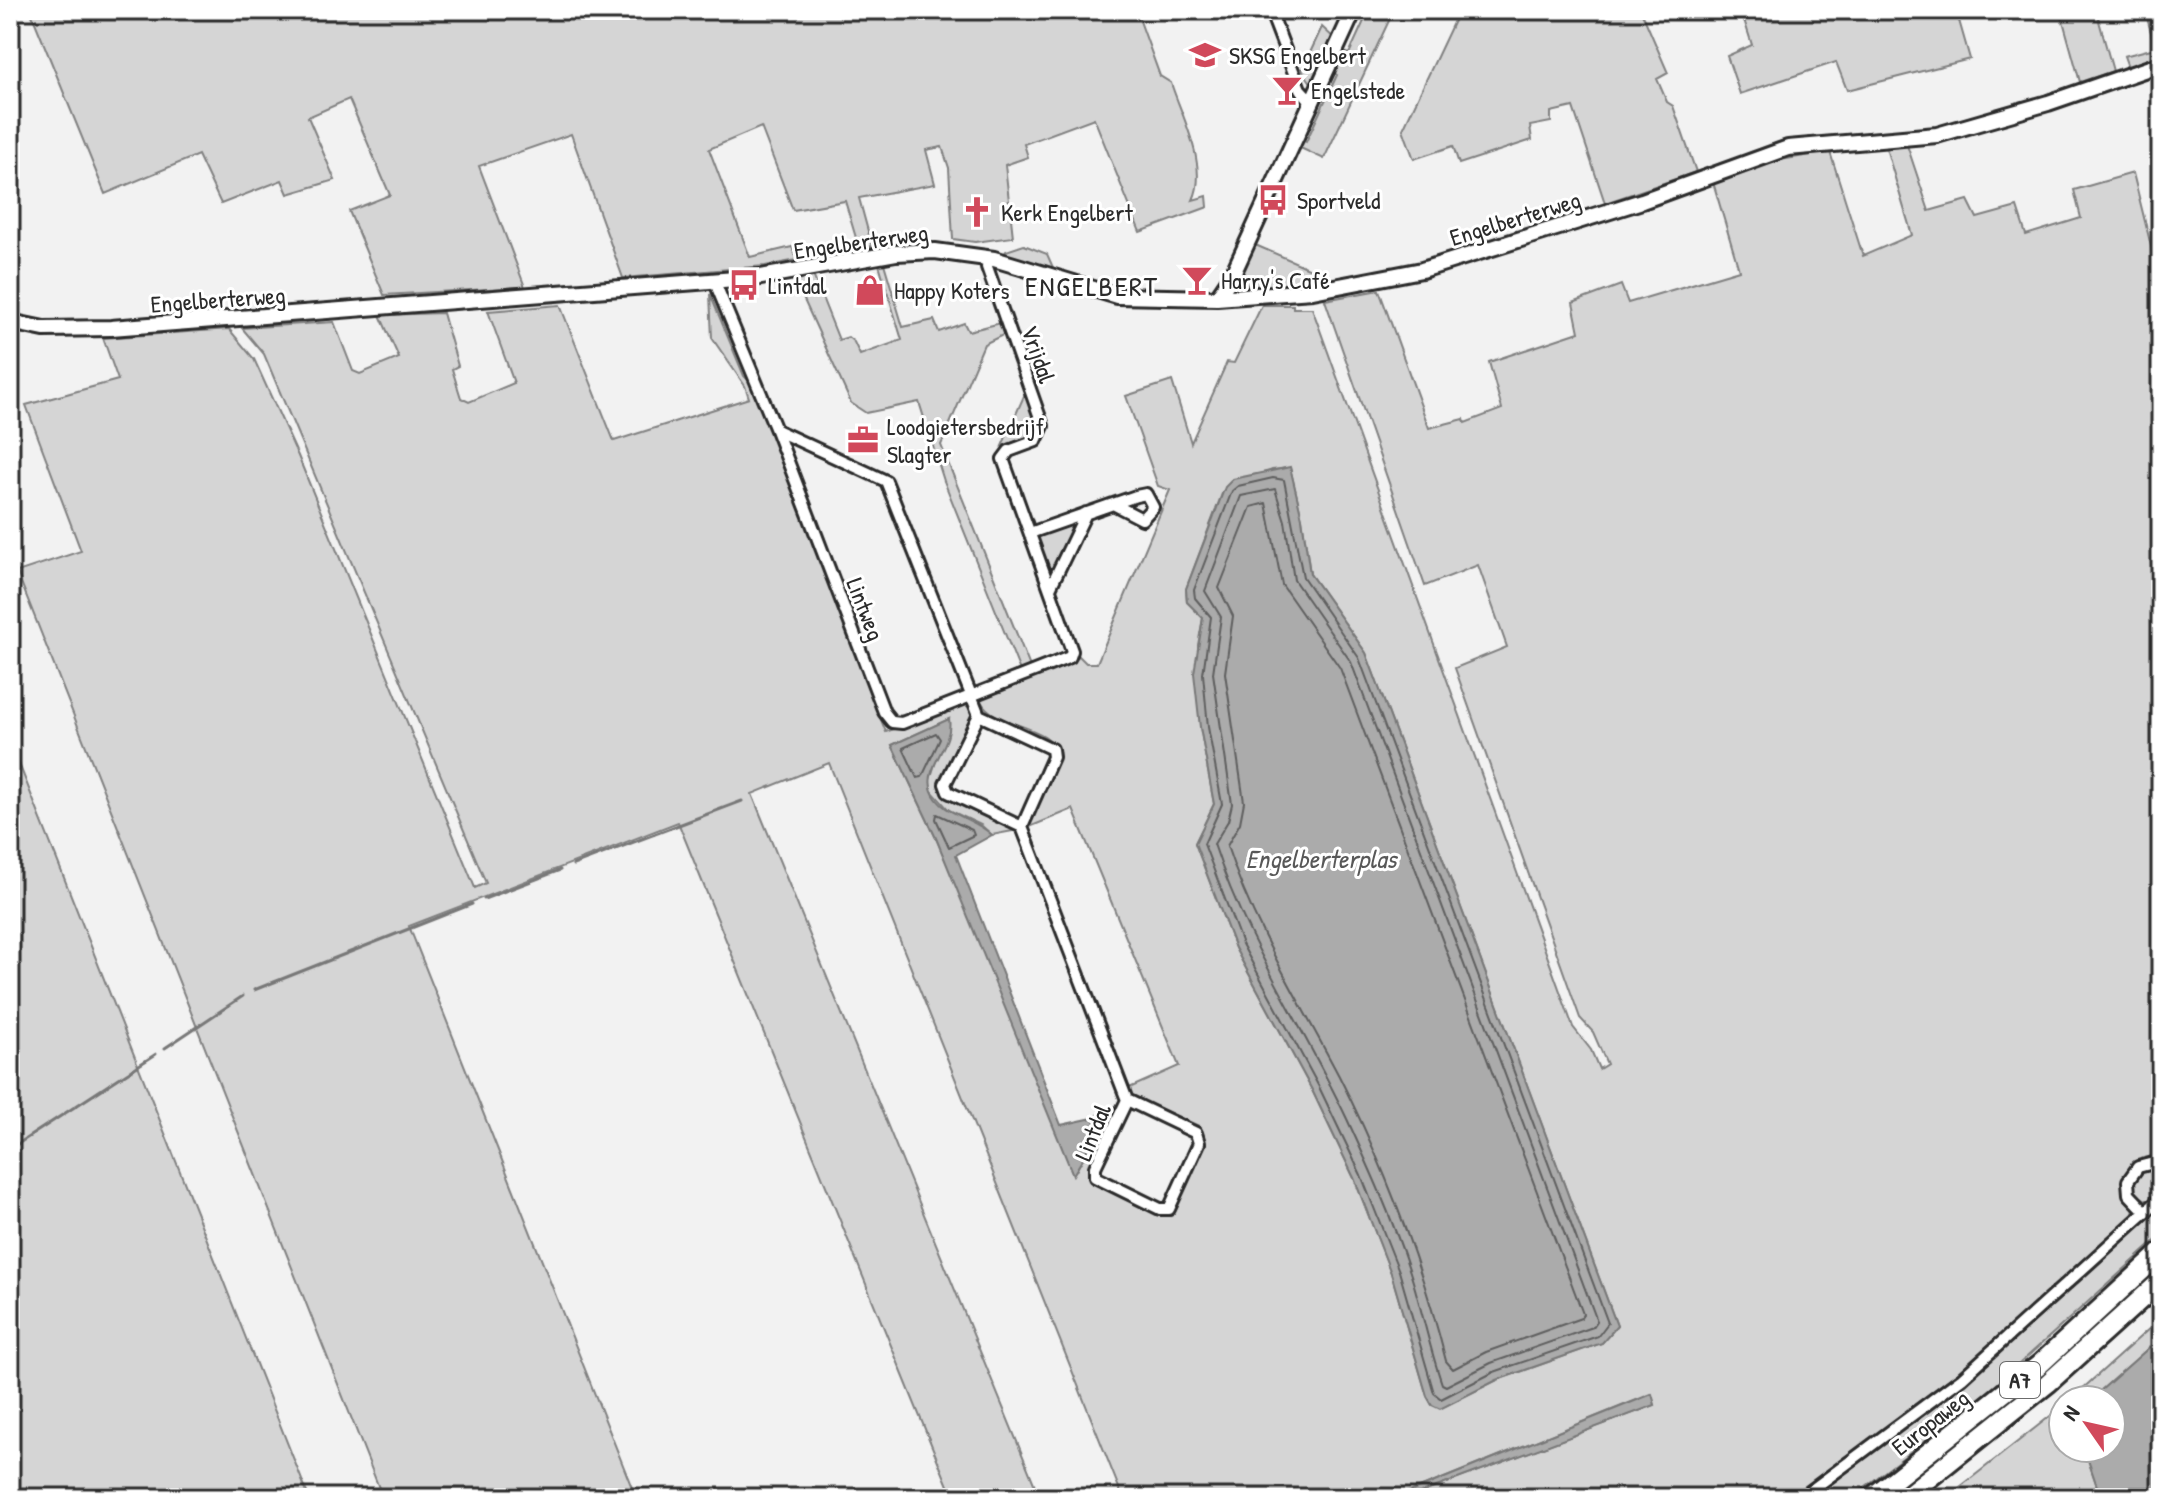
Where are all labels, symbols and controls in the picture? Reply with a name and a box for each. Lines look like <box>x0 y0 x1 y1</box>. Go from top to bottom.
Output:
school or university icon: SKSG Engelbert <box>1188 38 1222 72</box>
place label: SKSG Engelbert <box>1229 39 1366 71</box>
bar icon: Engelstede <box>1270 73 1304 107</box>
place label: Engelstede <box>1311 74 1405 106</box>
bus stop icon: Sportveld <box>1256 183 1290 217</box>
street label: Engelberterweg <box>1446 183 1584 253</box>
place label: Sportveld <box>1297 184 1380 216</box>
church icon: Kerk Engelbert <box>960 195 994 229</box>
place label: Kerk Engelbert <box>1001 196 1134 228</box>
street label: Engelberterweg <box>792 216 930 266</box>
bar icon: Harry's Café <box>1180 263 1214 297</box>
place label: Harry's Café <box>1221 264 1330 296</box>
district label: ENGELBERT <box>1025 267 1159 305</box>
bus stop icon: Lintdal <box>727 268 761 302</box>
place label: Lintdal <box>768 269 827 301</box>
shop icon: Happy Koters <box>853 273 887 307</box>
place label: Happy Koters <box>894 274 1009 306</box>
street label: Engelberterweg <box>149 278 287 320</box>
street label: Vrijdal <box>1014 321 1064 388</box>
place label: Loodgietersbedrijf Slagter <box>887 410 1045 470</box>
office icon: Loodgietersbedrijf Slagter <box>846 423 880 457</box>
street label: Lintweg <box>839 573 893 645</box>
water label: Engelberterplas <box>1246 841 1398 877</box>
street label: Lintdal <box>1066 1098 1118 1165</box>
road number: A7 <box>2000 1362 2040 1398</box>
street label: Europaweg <box>1885 1382 1975 1462</box>
north arrow <box>2047 1384 2127 1464</box>
text: N <box>2055 1399 2086 1426</box>

